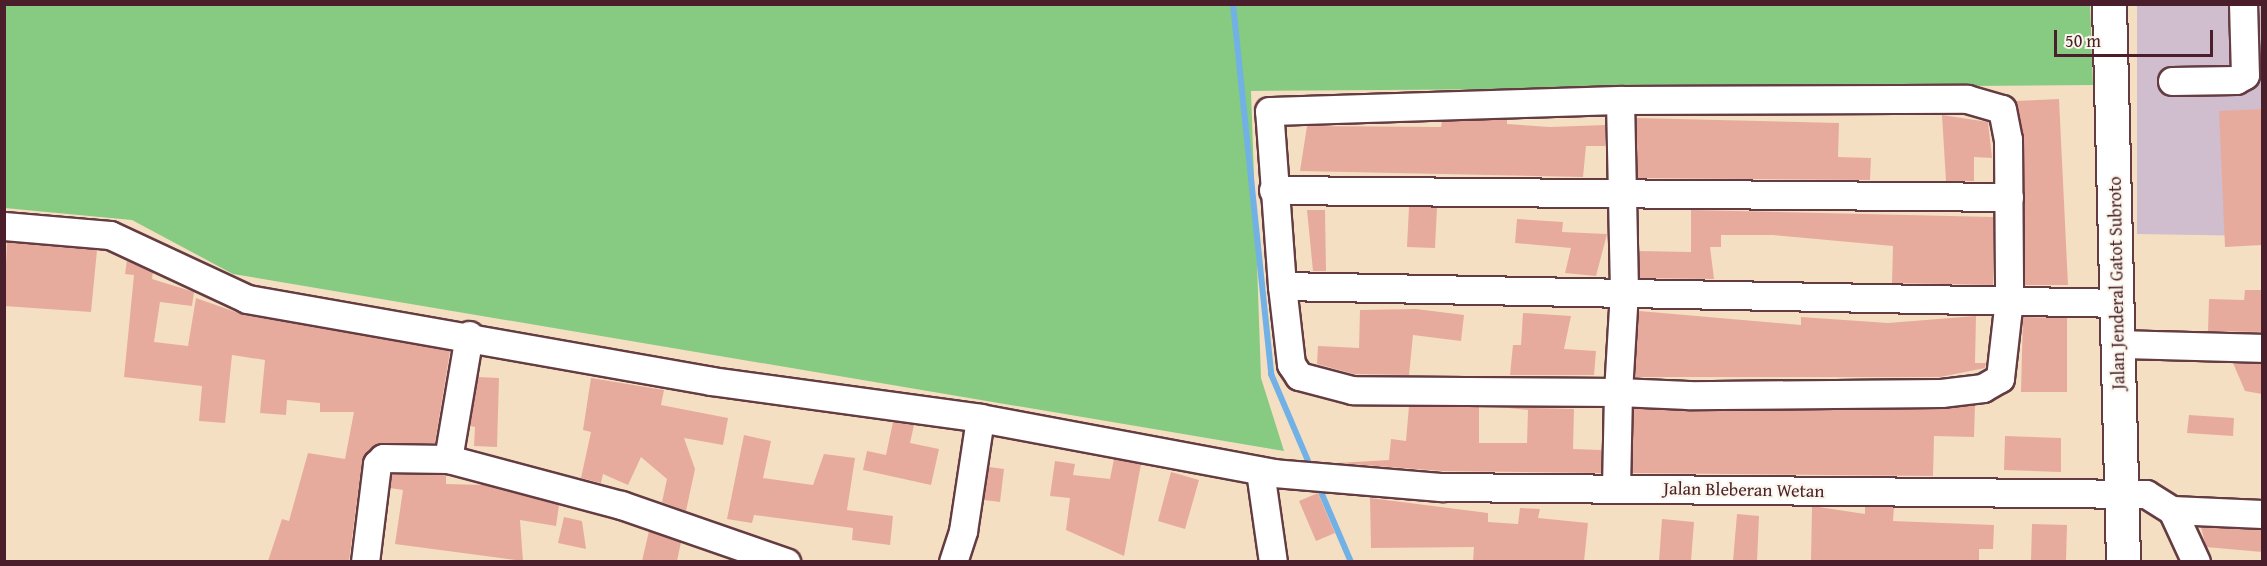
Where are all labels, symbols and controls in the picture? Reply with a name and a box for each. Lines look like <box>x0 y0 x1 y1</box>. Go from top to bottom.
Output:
scale bar <box>2057 18 2216 56</box>
text: 50 m <box>2065 27 2101 54</box>
street label: Jalan Jenderal Gatot Subroto <box>2104 176 2130 390</box>
street label: Jalan Bleberan Wetan <box>1663 478 1825 502</box>

